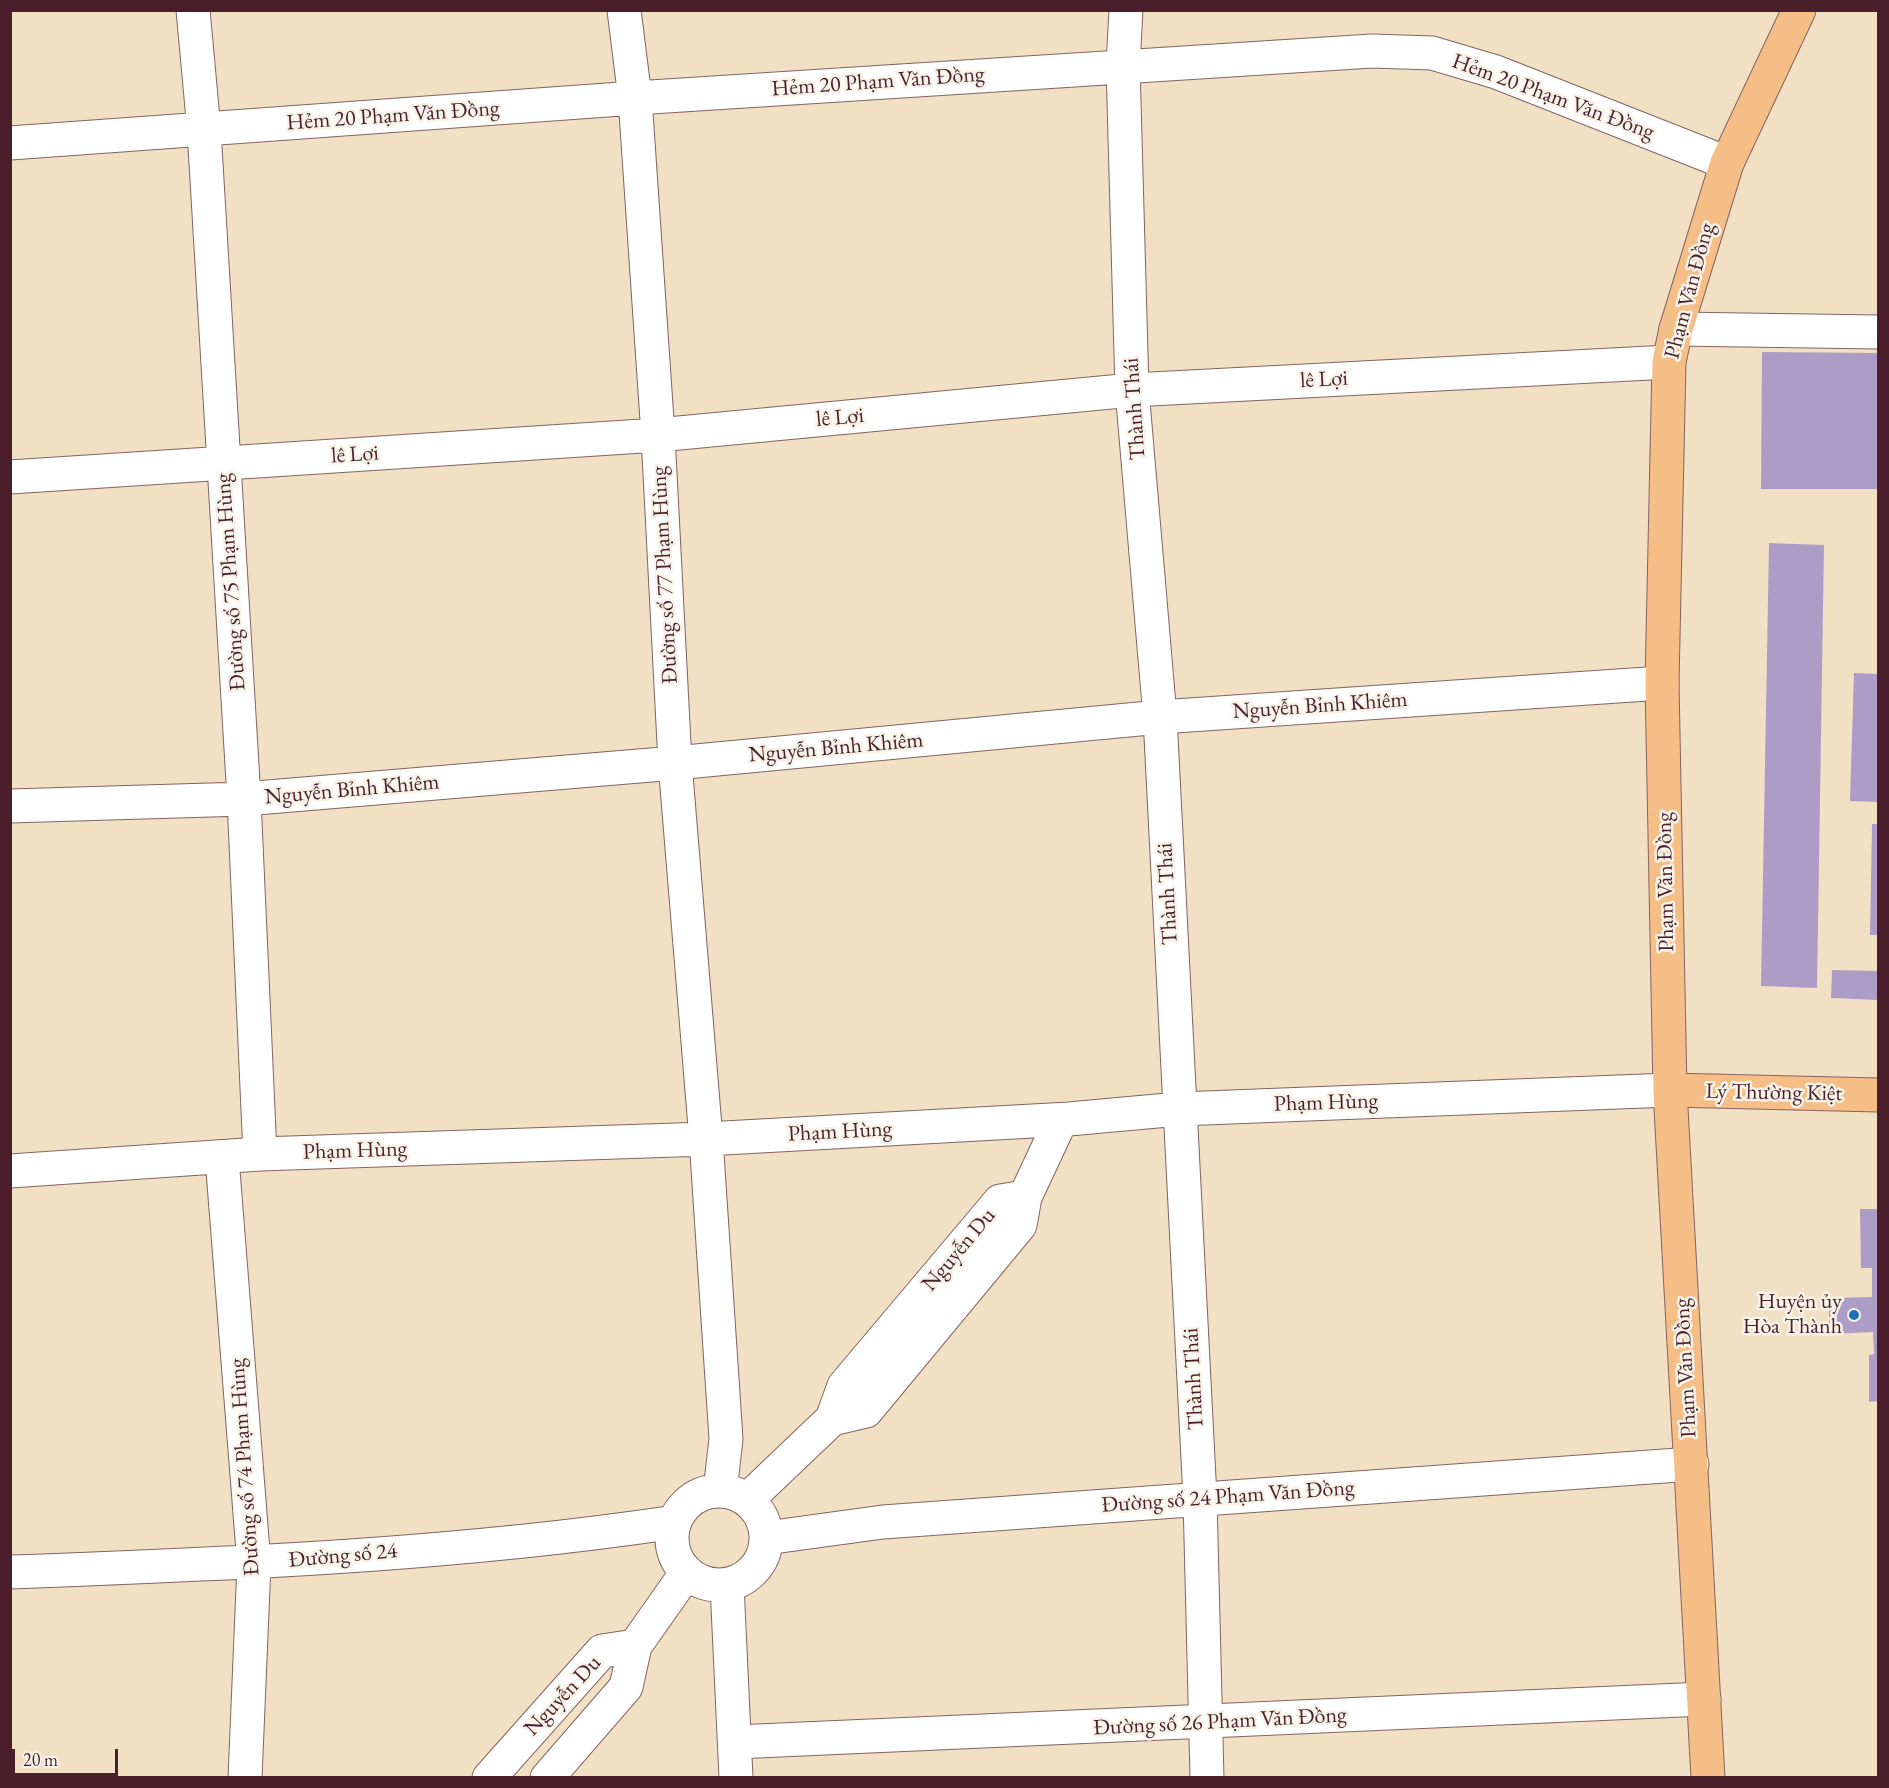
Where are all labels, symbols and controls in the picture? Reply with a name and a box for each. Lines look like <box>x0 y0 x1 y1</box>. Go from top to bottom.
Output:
street label: Hẻm 20 Phạm Văn Đồng <box>1448 48 1658 146</box>
street label: Hẻm 20 Phạm Văn Đồng <box>771 61 985 103</box>
street label: Hẻm 20 Phạm Văn Đồng <box>286 95 500 137</box>
street label: Phạm Văn Đồng <box>1659 220 1721 362</box>
street label: Thành Thái <box>1118 357 1152 461</box>
street label: lê Lợi <box>1300 366 1348 394</box>
street label: lê Lợi <box>815 403 865 433</box>
street label: lê Lợi <box>330 440 380 470</box>
street label: Đường số 77 Phạm Hùng <box>646 465 684 685</box>
street label: Đường số 75 Phạm Hùng <box>210 472 252 692</box>
street label: Nguyễn Bỉnh Khiêm <box>1232 687 1408 725</box>
street label: Nguyễn Bỉnh Khiêm <box>748 727 924 769</box>
street label: Nguyễn Bỉnh Khiêm <box>264 769 440 811</box>
street label: Phạm Văn Đồng <box>1652 812 1680 952</box>
street label: Thành Thái <box>1152 842 1184 946</box>
street label: Lý Thường Kiệt <box>1705 1079 1843 1107</box>
street label: Phạm Hùng <box>1273 1088 1379 1118</box>
street label: Phạm Hùng <box>787 1116 893 1148</box>
street label: Phạm Hùng <box>302 1136 408 1166</box>
street label: Nguyễn Du <box>917 1203 1001 1297</box>
place label: Huyện ủy Hòa Thành <box>1743 1289 1842 1340</box>
street label: Phạm Văn Đồng <box>1669 1298 1703 1438</box>
marker: Huyện ủy Hòa Thành <box>1847 1308 1861 1322</box>
street label: Thành Thái <box>1178 1327 1210 1431</box>
street label: Đường số 74 Phạm Hùng <box>224 1357 266 1577</box>
street label: Đường số 24 Phạm Văn Đồng <box>1101 1475 1355 1519</box>
street label: Đường số 24 <box>287 1538 399 1574</box>
street label: Nguyễn Du <box>519 1650 607 1742</box>
street label: Đường số 26 Phạm Văn Đồng <box>1093 1702 1347 1742</box>
scale bar <box>15 1737 122 1775</box>
text: 20 m <box>23 1748 58 1771</box>

